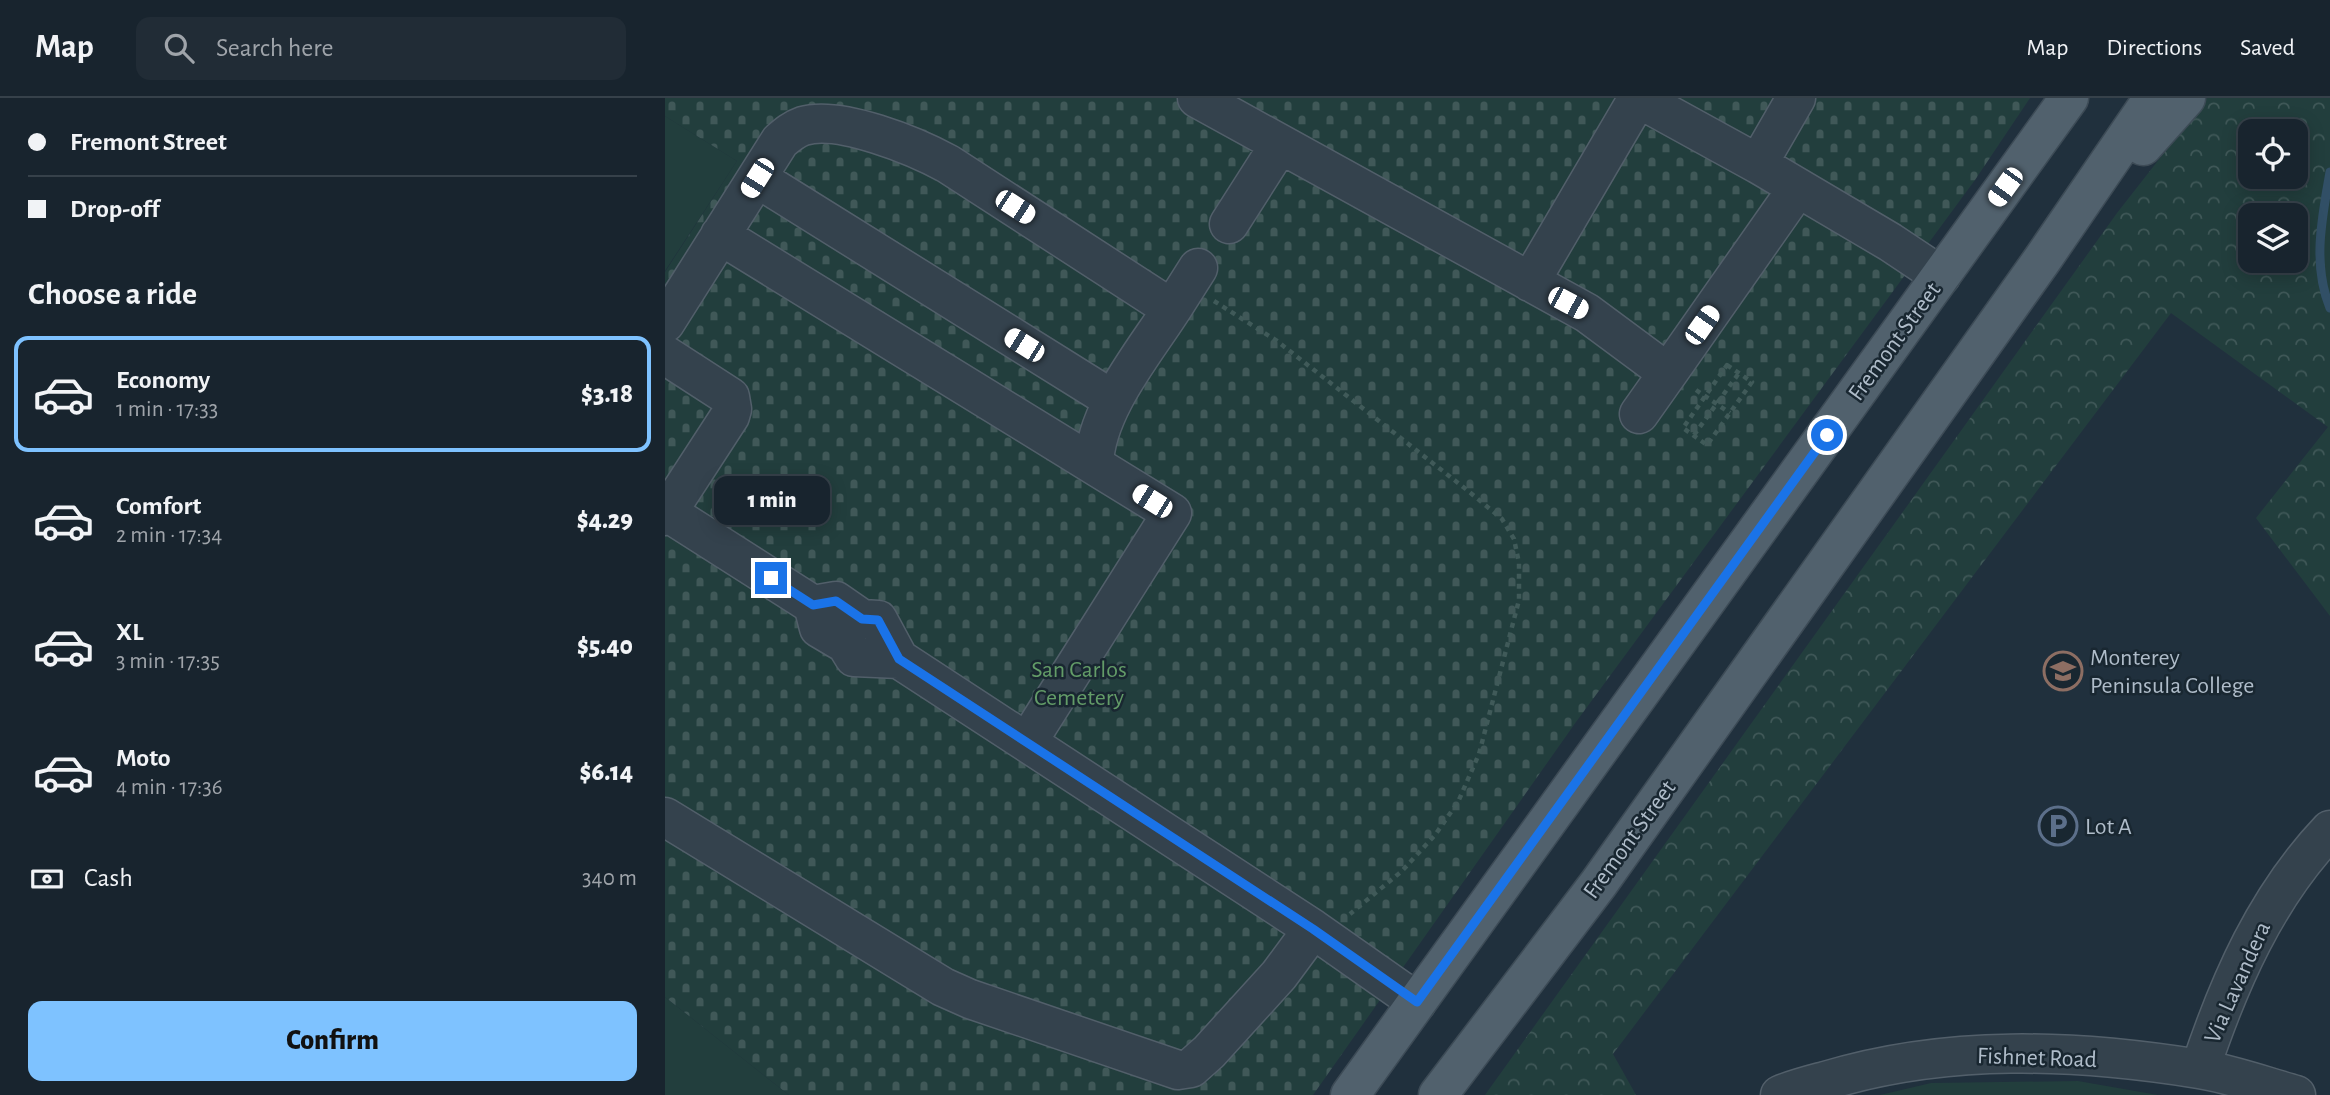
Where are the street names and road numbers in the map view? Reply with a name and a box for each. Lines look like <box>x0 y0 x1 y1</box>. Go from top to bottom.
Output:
street label: Fremont Street <box>1844 278 1946 405</box>
street label: Fremont Street <box>1579 776 1681 903</box>
street label: Via Lavandera <box>2200 918 2275 1047</box>
street label: Fishnet Road <box>1977 1044 2097 1072</box>

